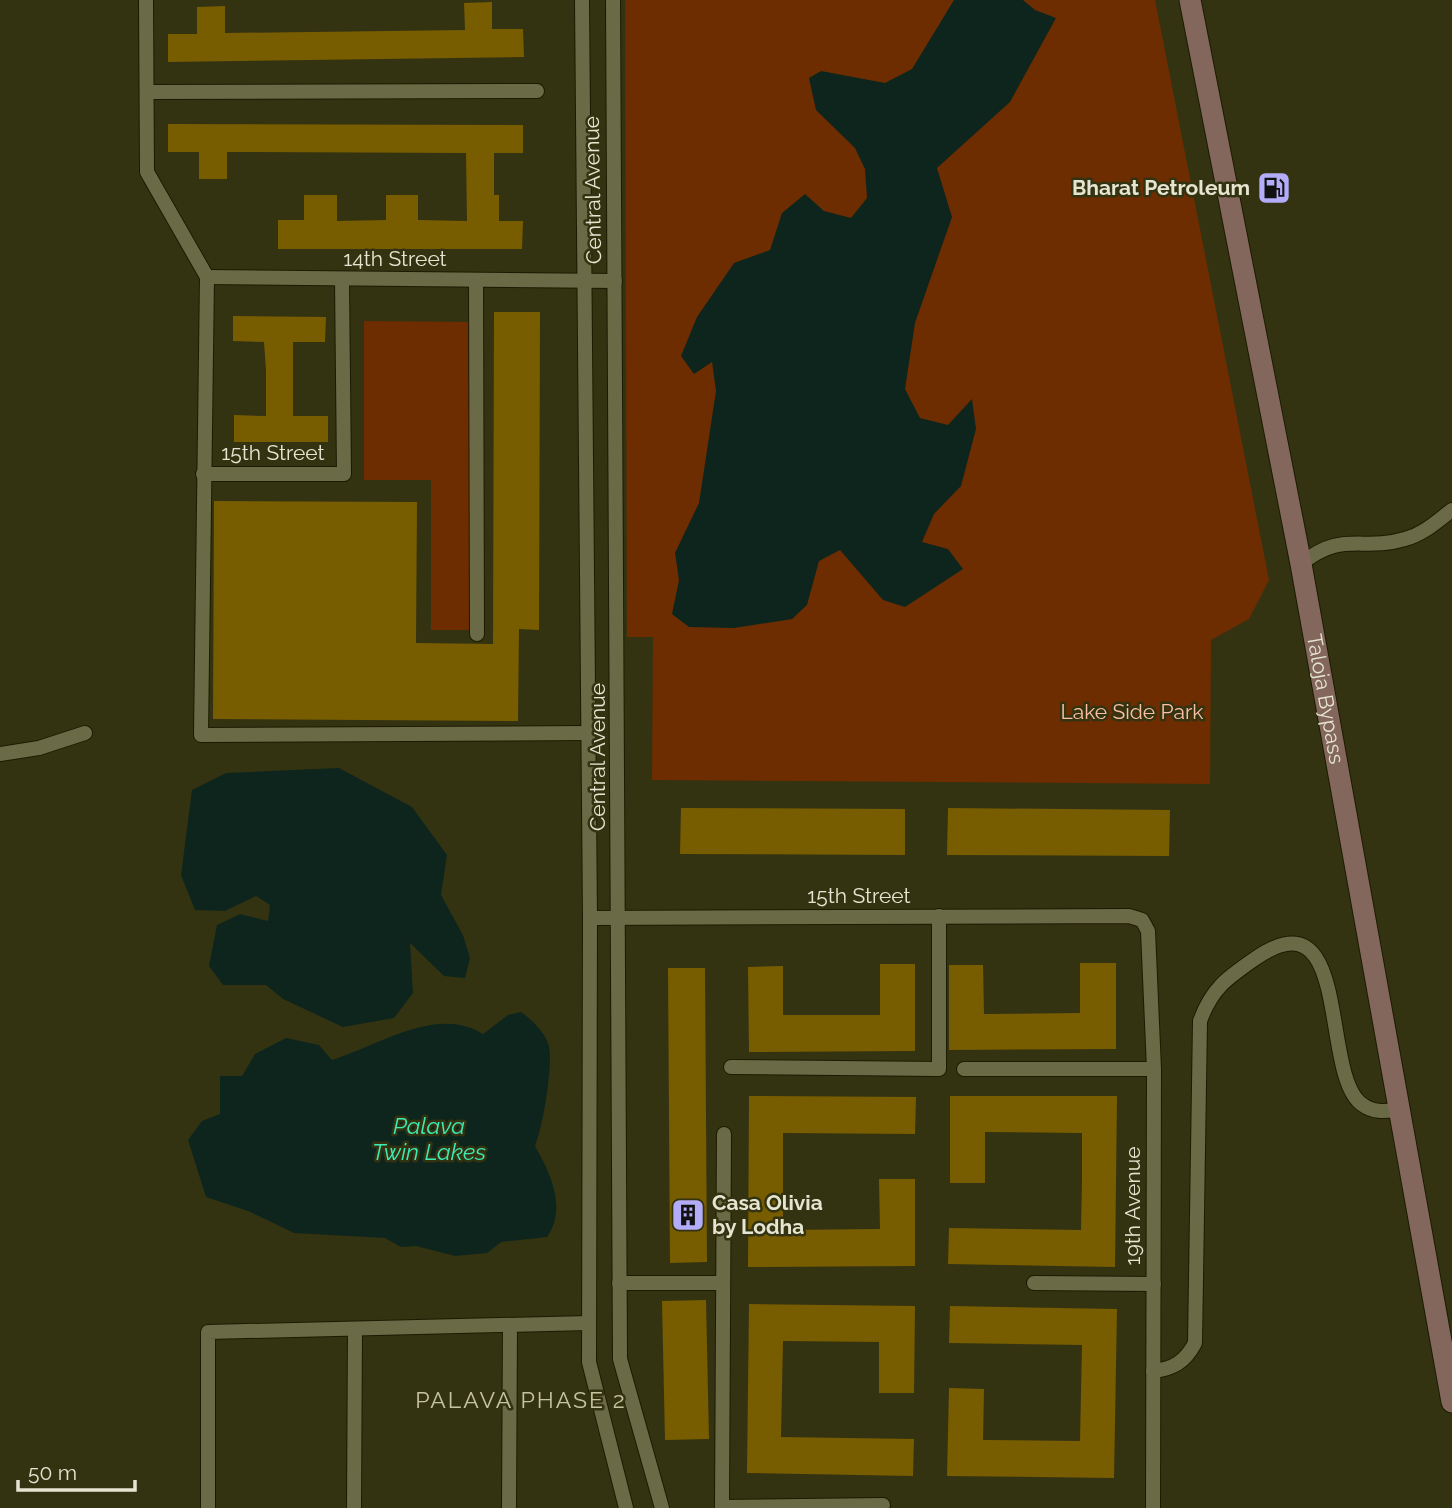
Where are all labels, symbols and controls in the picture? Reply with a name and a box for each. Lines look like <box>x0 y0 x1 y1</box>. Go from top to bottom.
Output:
street label: Central Avenue <box>579 116 606 264</box>
fuel station icon: Bharat Petroleum <box>1255 169 1293 207</box>
place label: Bharat Petroleum <box>1072 175 1250 200</box>
street label: 14th Street <box>343 246 447 271</box>
street label: 15th Street <box>221 440 325 465</box>
street label: Taloja Bypass <box>1302 632 1350 766</box>
street label: Central Avenue <box>585 683 610 831</box>
park label: Lake Side Park <box>1061 699 1203 724</box>
street label: 15th Street <box>807 883 911 908</box>
water label: Palava Twin Lakes <box>372 1112 486 1165</box>
street label: 19th Avenue <box>1120 1147 1145 1265</box>
place label: Casa Olivia by Lodha <box>712 1190 823 1239</box>
building icon: Casa Olivia by Lodha <box>669 1196 707 1234</box>
district label: PALAVA PHASE 2 <box>415 1386 627 1413</box>
scale bar <box>18 1448 135 1492</box>
text: 50 m <box>28 1460 77 1485</box>

